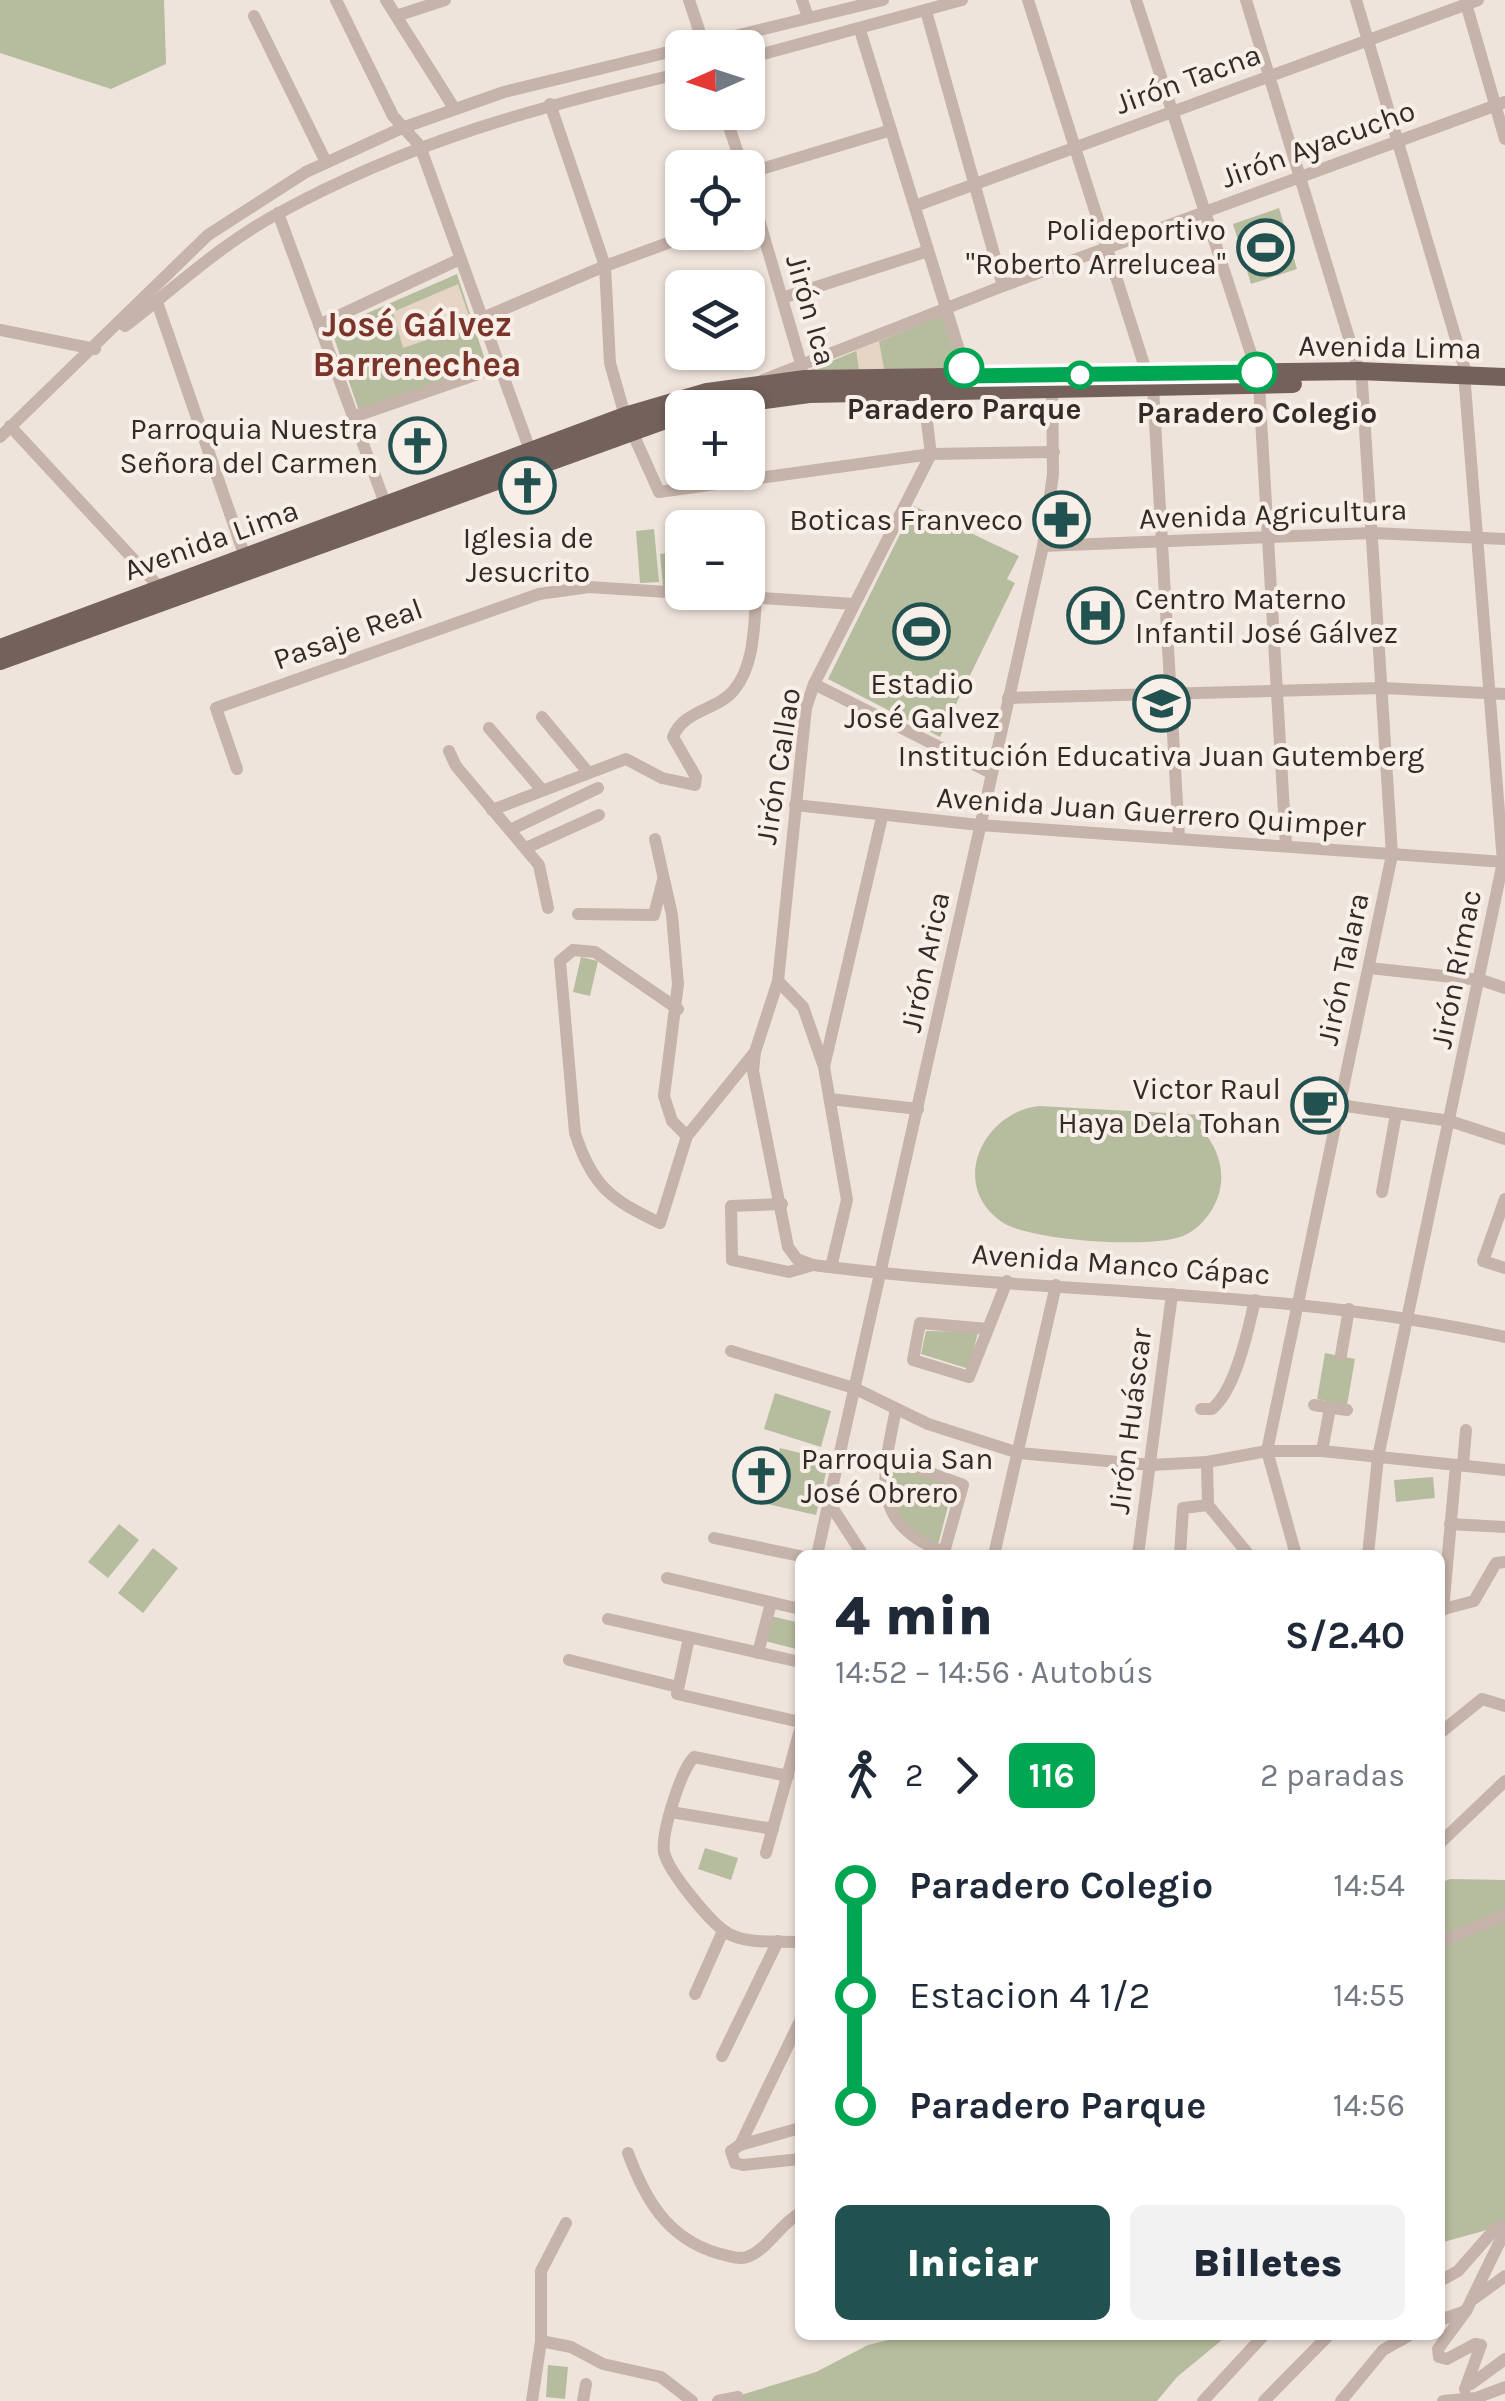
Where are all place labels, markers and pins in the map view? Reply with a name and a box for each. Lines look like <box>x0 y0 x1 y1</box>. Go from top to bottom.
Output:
place label: Polideportivo "Roberto Arrelucea" <box>966 212 1226 282</box>
sports icon: Polideportivo "Roberto Arrelucea" <box>1235 217 1295 277</box>
marker: Paradero Parque <box>945 349 983 387</box>
marker: Paradero Colegio <box>1238 353 1276 391</box>
unlabelled marker <box>1067 362 1093 388</box>
place label: Paradero Parque <box>847 391 1081 427</box>
place label: Paradero Colegio <box>1137 395 1377 431</box>
place label: Parroquia Nuestra Señora del Carmen <box>119 411 378 481</box>
church icon: Parroquia Nuestra Señora del Carmen <box>387 416 447 476</box>
church icon: Iglesia de Jesucrito <box>498 455 558 515</box>
pharmacy icon: Boticas Franveco <box>1032 490 1092 550</box>
place label: Boticas Franveco <box>789 502 1023 538</box>
place label: Iglesia de Jesucrito <box>463 520 593 590</box>
place label: Centro Materno Infantil José Gálvez <box>1135 581 1398 651</box>
hospital icon: Centro Materno Infantil José Gálvez <box>1066 586 1126 646</box>
sports icon: Estadio José Galvez <box>892 601 952 661</box>
place label: Estadio José Galvez <box>844 666 1000 736</box>
school or university icon: Institución Educativa Juan Gutemberg <box>1131 673 1191 733</box>
place label: Institución Educativa Juan Gutemberg <box>898 738 1424 774</box>
place label: Victor Raul Haya Dela Tohan <box>1058 1071 1281 1141</box>
cafe icon: Victor Raul Haya Dela Tohan <box>1290 1076 1350 1136</box>
place label: Parroquia San José Obrero <box>801 1441 993 1511</box>
church icon: Parroquia San José Obrero <box>732 1446 792 1506</box>

